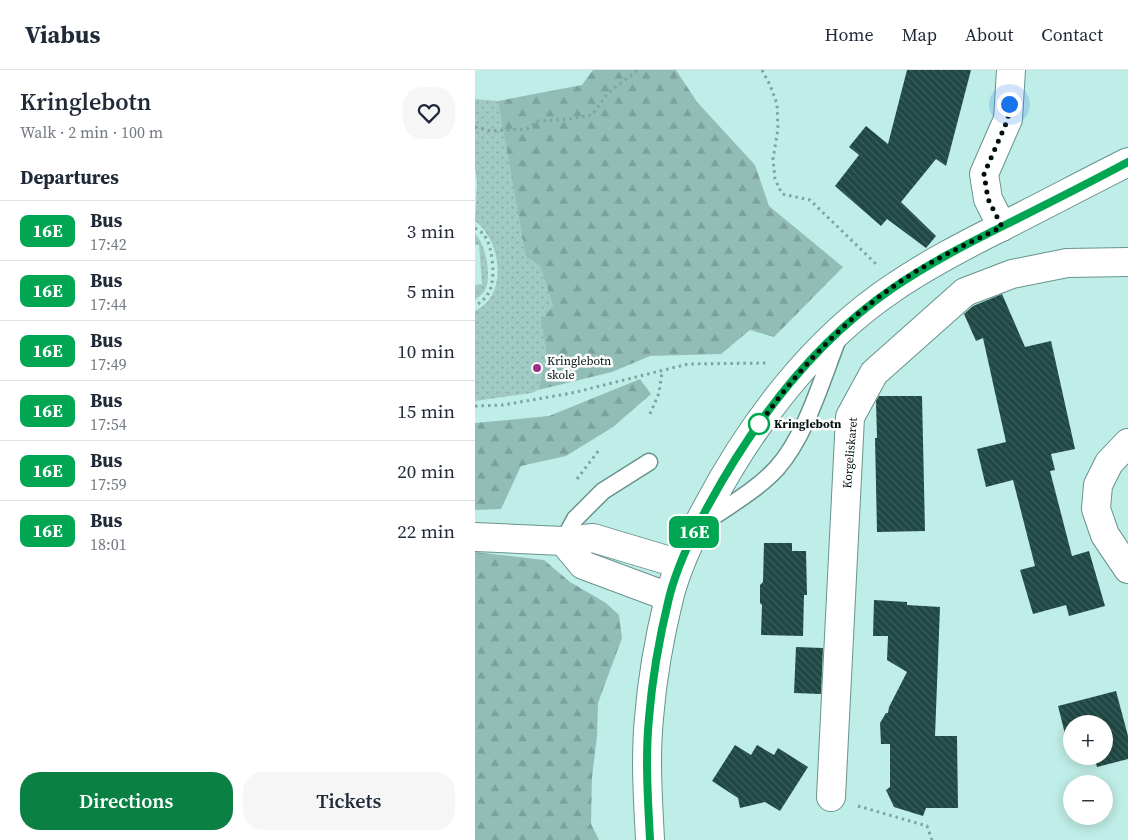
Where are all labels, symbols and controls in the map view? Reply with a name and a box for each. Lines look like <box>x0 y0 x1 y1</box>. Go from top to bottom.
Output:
text: Viabus <box>25 18 100 51</box>
text: Home <box>825 22 874 47</box>
text: Map <box>902 22 937 47</box>
text: About <box>965 22 1013 47</box>
text: Contact <box>1041 22 1103 47</box>
text: Kringlebotn <box>20 85 151 118</box>
button: heart <box>403 87 455 139</box>
your location <box>997 92 1022 117</box>
text: Walk · 2 min · 100 m <box>20 121 163 143</box>
text: Departures <box>20 164 119 190</box>
text: Bus <box>90 207 122 233</box>
text: 16E <box>32 218 63 243</box>
text: 3 min <box>407 218 455 244</box>
text: 17:42 <box>90 233 127 255</box>
text: Bus <box>90 267 122 293</box>
text: 16E <box>32 278 63 303</box>
text: 5 min <box>407 278 455 304</box>
text: 17:44 <box>90 293 127 315</box>
text: Bus <box>90 327 122 353</box>
text: 16E <box>32 338 63 363</box>
text: 10 min <box>397 338 455 364</box>
text: 17:49 <box>90 353 127 375</box>
place label: Kringlebotn skole <box>547 353 611 383</box>
marker: Kringlebotn skole <box>531 362 543 374</box>
text: Bus <box>90 387 122 413</box>
text: 16E <box>32 398 63 423</box>
text: 15 min <box>397 398 455 424</box>
text: 17:54 <box>90 413 127 435</box>
marker: Kringlebotn <box>748 413 770 435</box>
place label: Kringlebotn <box>774 416 842 432</box>
street label: Korgeliskaret <box>839 417 861 489</box>
text: Bus <box>90 447 122 473</box>
text: 16E <box>32 458 63 483</box>
text: 20 min <box>397 458 455 484</box>
text: 17:59 <box>90 473 127 495</box>
text: Bus <box>90 507 122 533</box>
line badge: 16E <box>665 516 723 548</box>
text: 16E <box>32 518 63 543</box>
text: 22 min <box>397 518 455 544</box>
text: 16E <box>679 519 709 544</box>
text: 18:01 <box>90 533 127 555</box>
map controls <box>1063 715 1113 825</box>
button: + <box>1063 715 1113 765</box>
button: Directions <box>20 772 233 830</box>
button: Tickets <box>243 772 455 830</box>
button: − <box>1063 775 1113 825</box>

